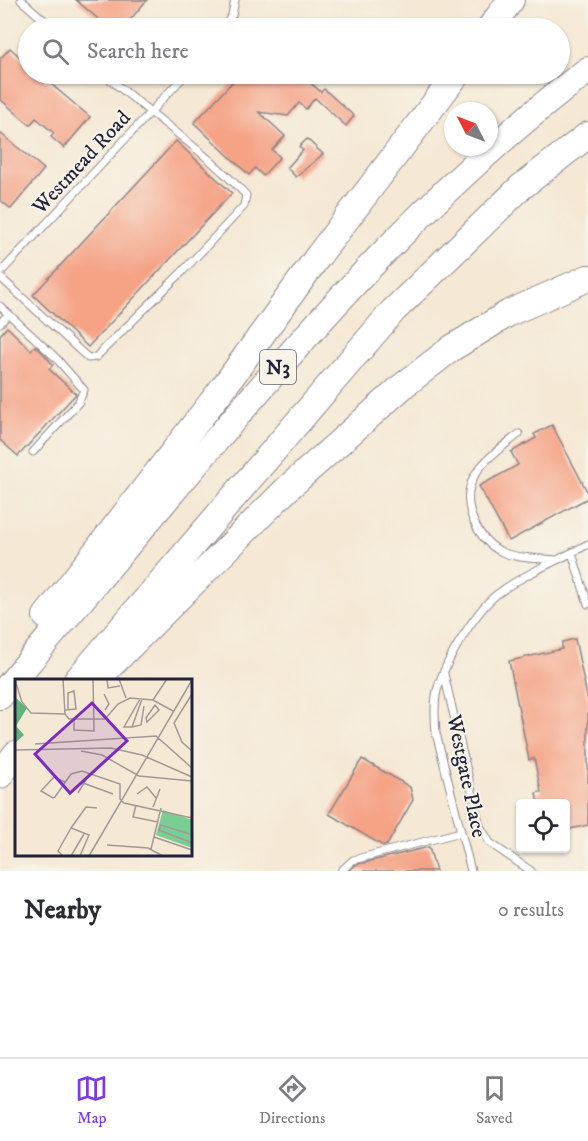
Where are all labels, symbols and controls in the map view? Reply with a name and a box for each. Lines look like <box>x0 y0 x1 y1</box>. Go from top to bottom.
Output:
search box <box>18 18 570 84</box>
icon: search <box>39 35 72 68</box>
text: Search here <box>87 38 189 65</box>
north arrow <box>444 102 498 156</box>
street label: Westmead Road <box>26 105 137 221</box>
road number: N3 <box>260 350 296 384</box>
inset map <box>15 679 192 856</box>
street label: Westgate Place <box>440 711 492 840</box>
map controls <box>516 799 570 853</box>
button: locate <box>516 799 570 853</box>
text: Nearby <box>24 894 101 927</box>
text: 0 results <box>498 898 564 923</box>
tab: Map <box>75 1072 108 1128</box>
tab: Directions <box>259 1072 325 1128</box>
tab: Saved <box>476 1072 513 1128</box>

